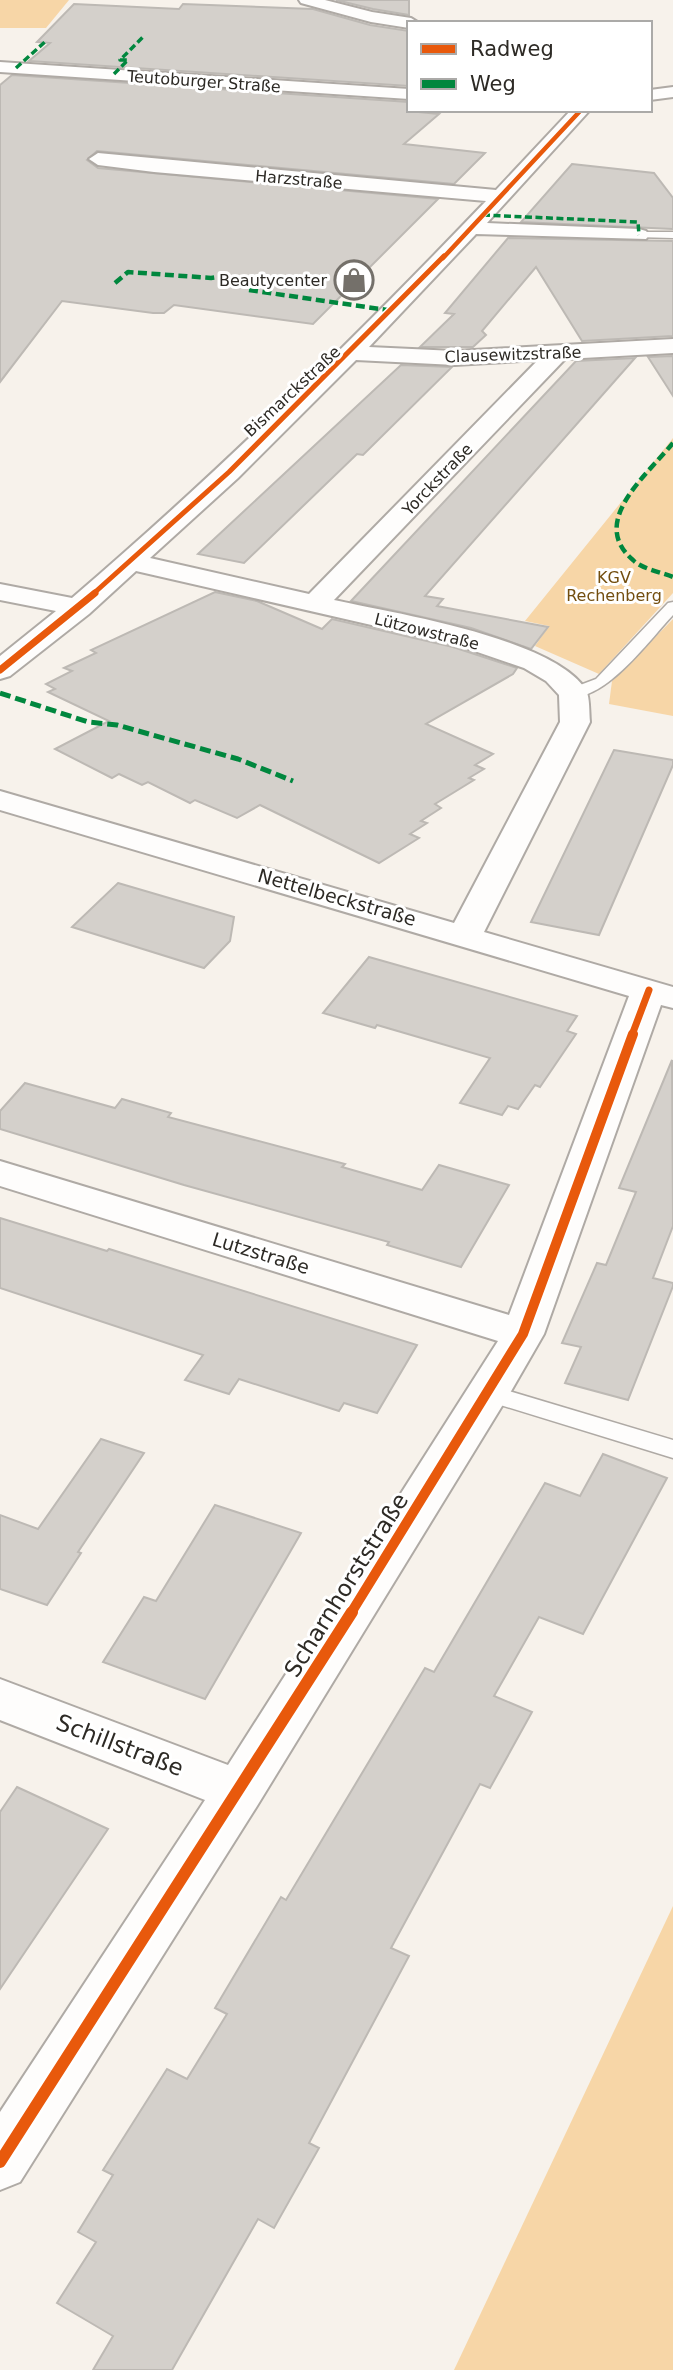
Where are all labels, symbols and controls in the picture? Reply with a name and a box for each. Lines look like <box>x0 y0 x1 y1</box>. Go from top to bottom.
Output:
legend <box>407 21 652 112</box>
text: Radweg <box>470 37 554 61</box>
street label: Teutoburger Straße <box>125 67 281 96</box>
text: Weg <box>470 72 516 96</box>
street label: Harzstraße <box>254 166 343 193</box>
shop icon: Beautycenter <box>333 259 375 301</box>
place label: Beautycenter <box>219 271 327 290</box>
street label: Bismarckstraße <box>240 342 344 441</box>
street label: Clausewitzstraße <box>444 343 582 366</box>
street label: Yorckstraße <box>398 439 476 520</box>
park label: KGV Rechenberg <box>566 568 662 605</box>
street label: Lützowstraße <box>373 609 481 654</box>
street label: Nettelbeckstraße <box>255 864 419 930</box>
street label: Lutzstraße <box>210 1228 312 1278</box>
street label: Scharnhorststraße <box>279 1488 413 1682</box>
street label: Schillstraße <box>53 1709 187 1781</box>

